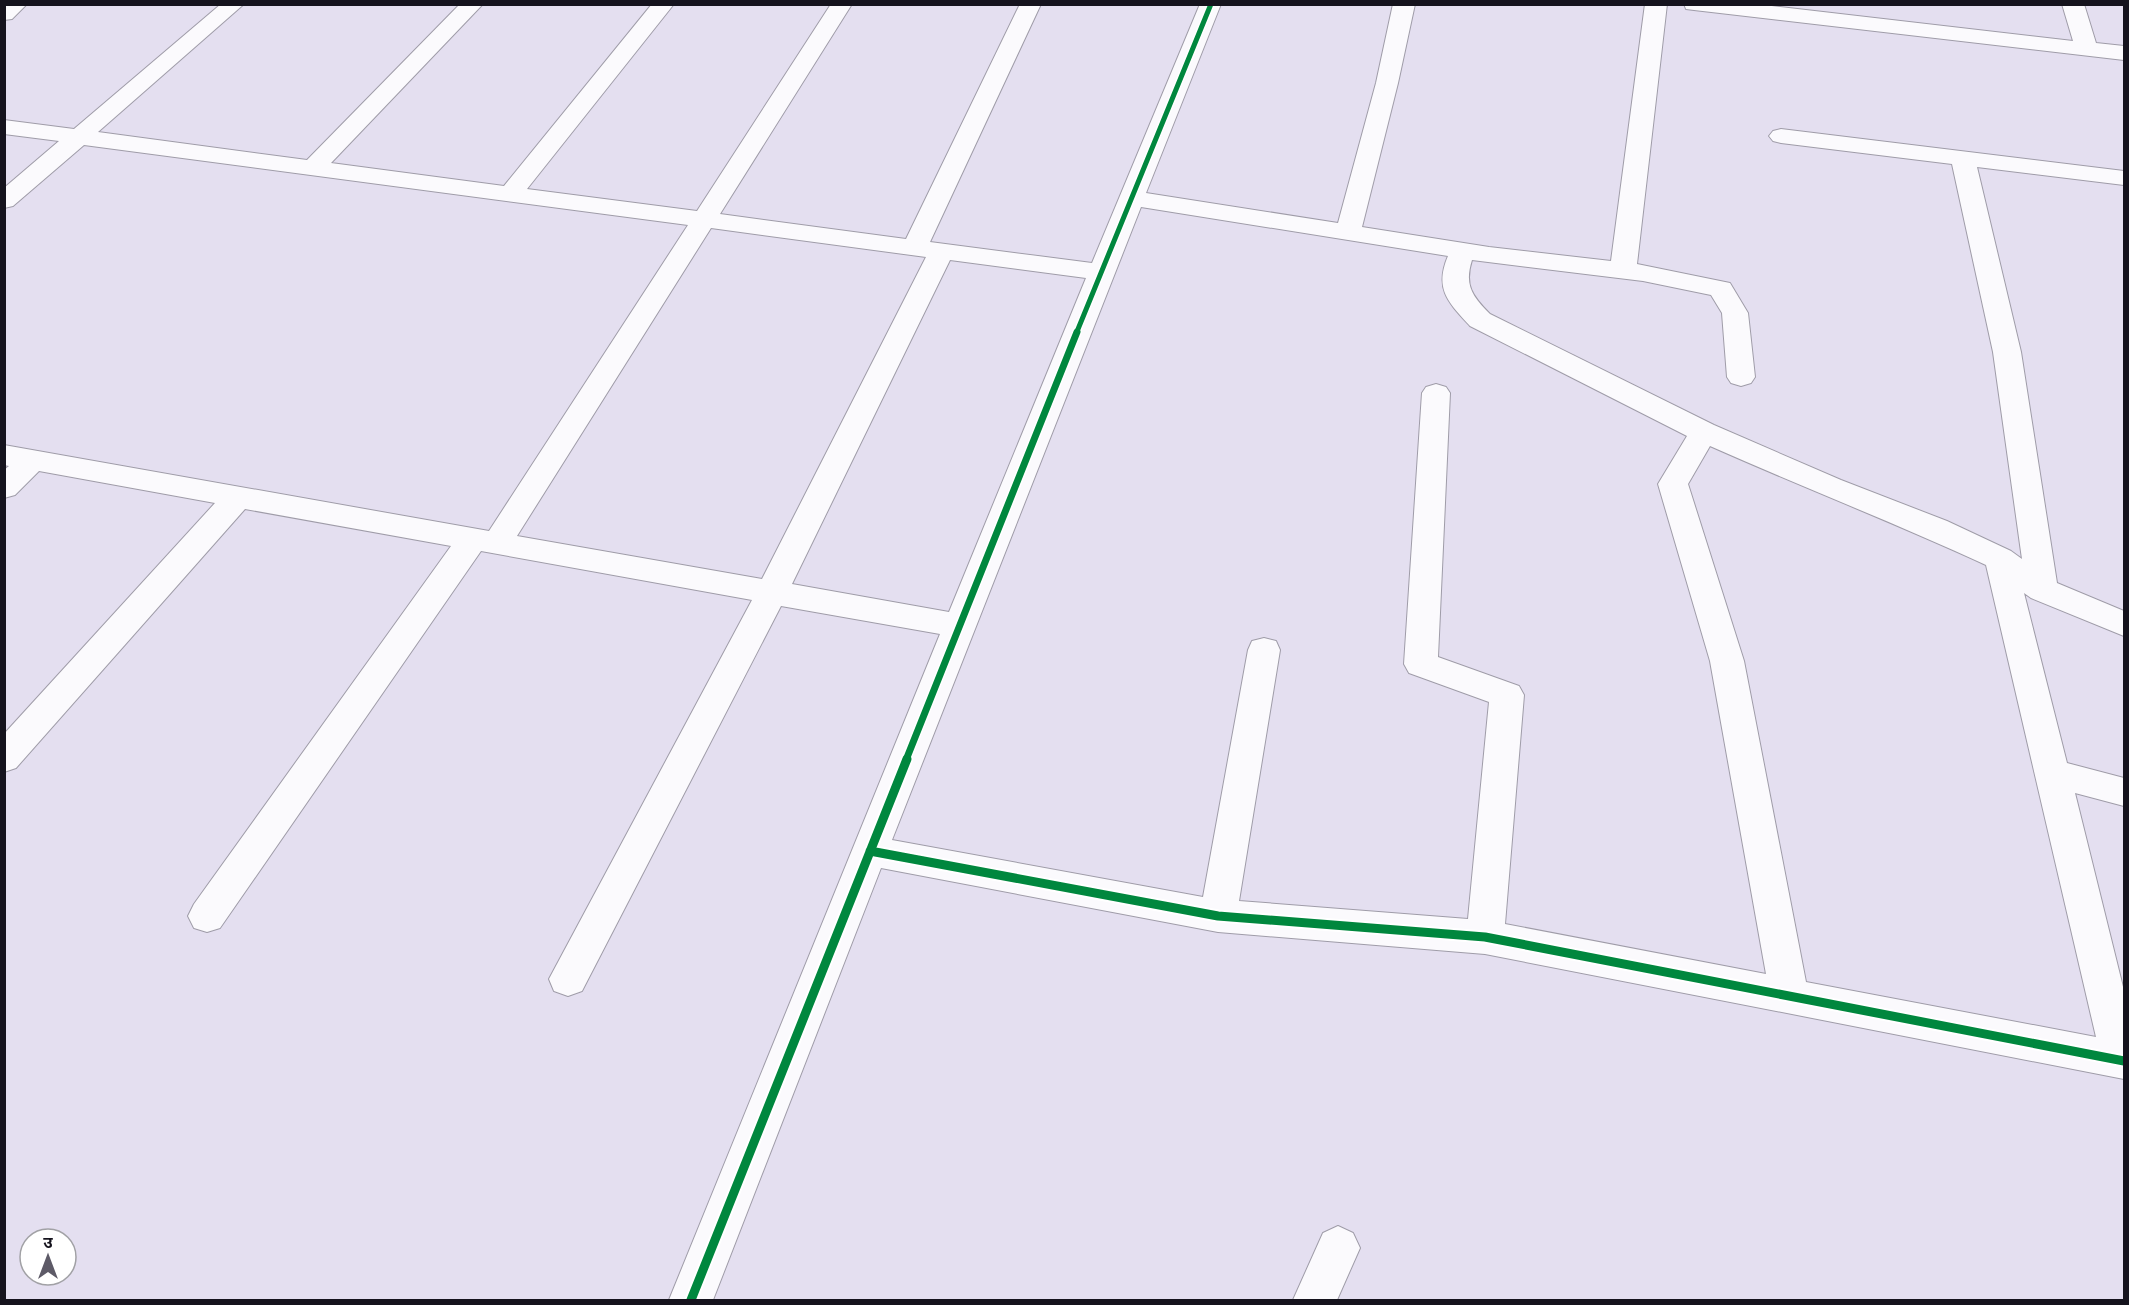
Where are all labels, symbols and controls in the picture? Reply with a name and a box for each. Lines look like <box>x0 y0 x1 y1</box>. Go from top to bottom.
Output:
north arrow <box>18 1227 78 1287</box>
text: उ <box>43 1232 53 1254</box>

